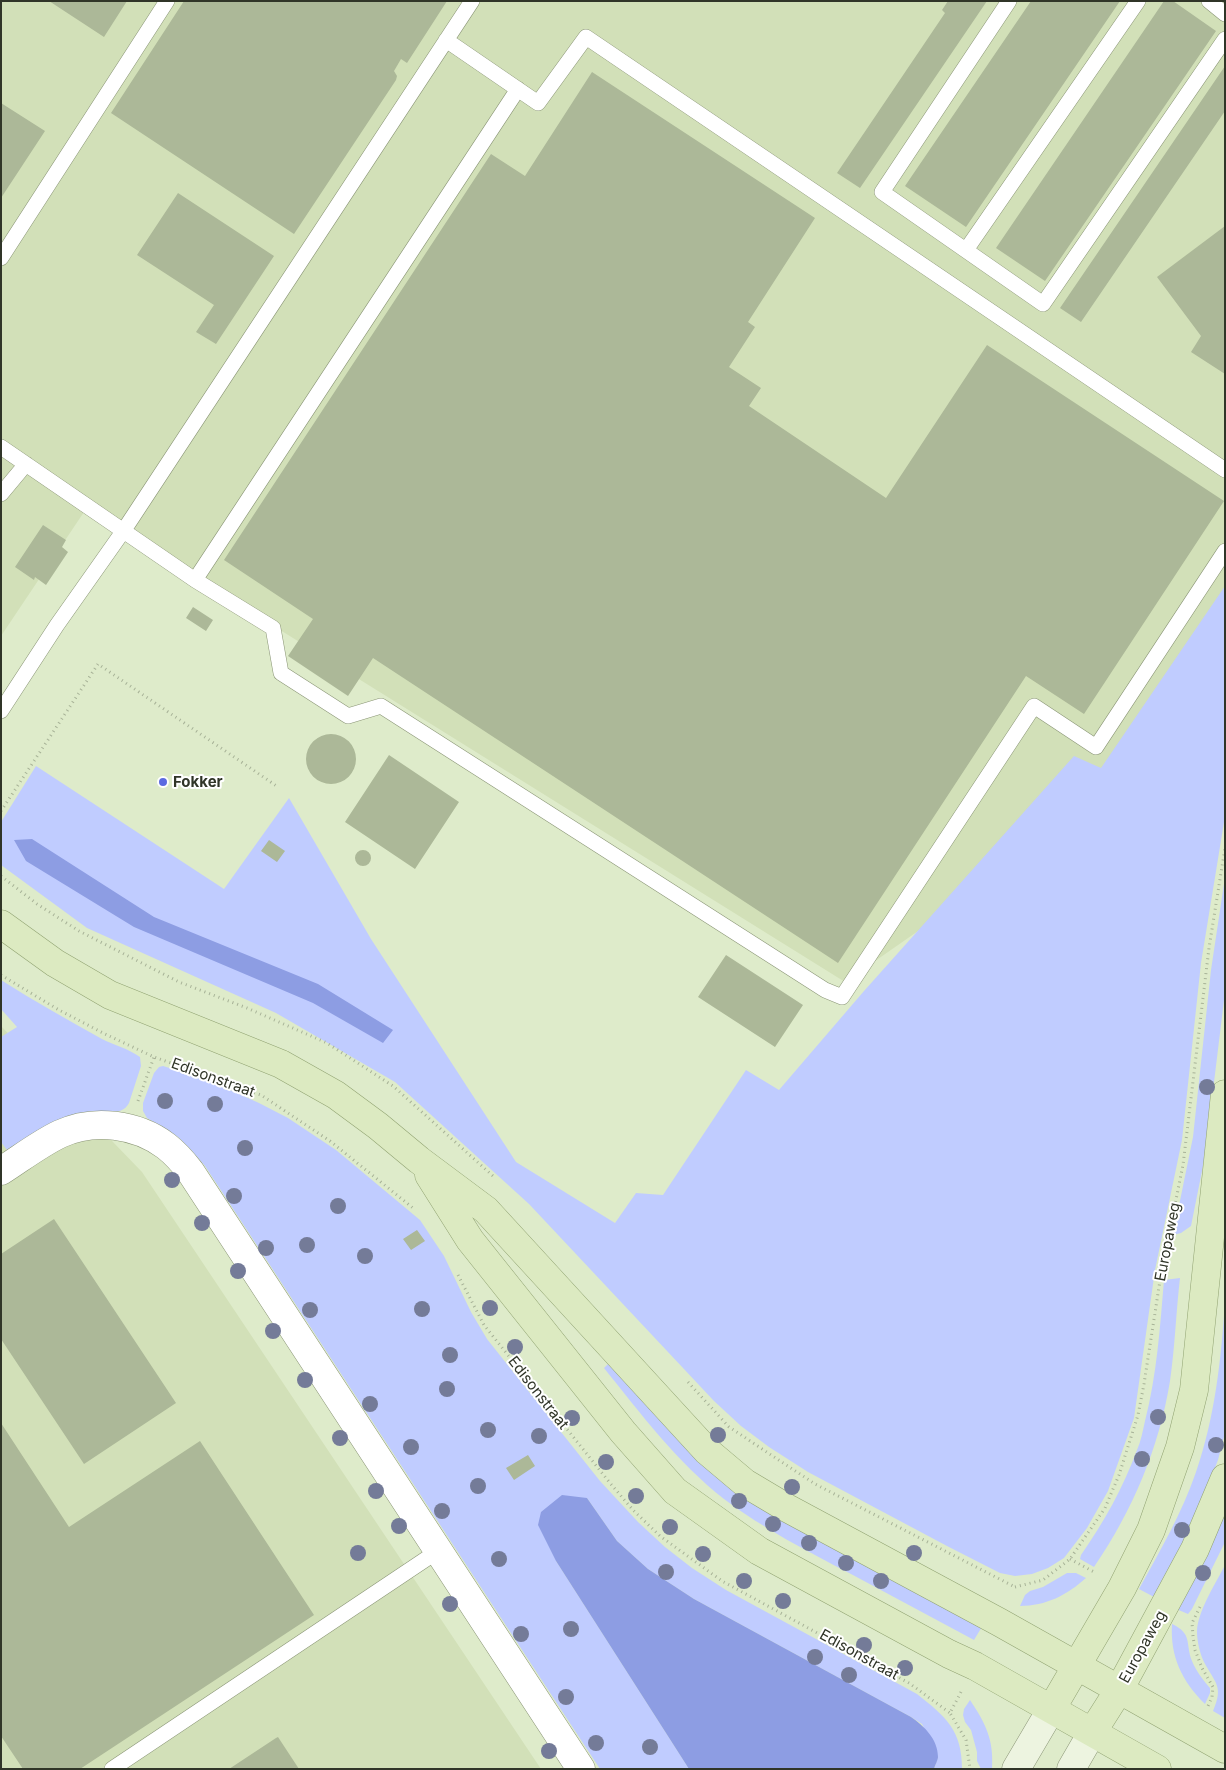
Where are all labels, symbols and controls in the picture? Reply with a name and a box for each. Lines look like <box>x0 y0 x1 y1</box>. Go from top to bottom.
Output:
place label: Fokker <box>173 773 223 791</box>
marker: Fokker <box>157 776 169 788</box>
street label: Edisonstraat <box>169 1055 257 1101</box>
street label: Europaweg <box>1152 1201 1184 1283</box>
street label: Edisonstraat <box>504 1353 572 1433</box>
street label: Europaweg <box>1116 1608 1170 1686</box>
street label: Edisonstraat <box>816 1626 902 1684</box>

